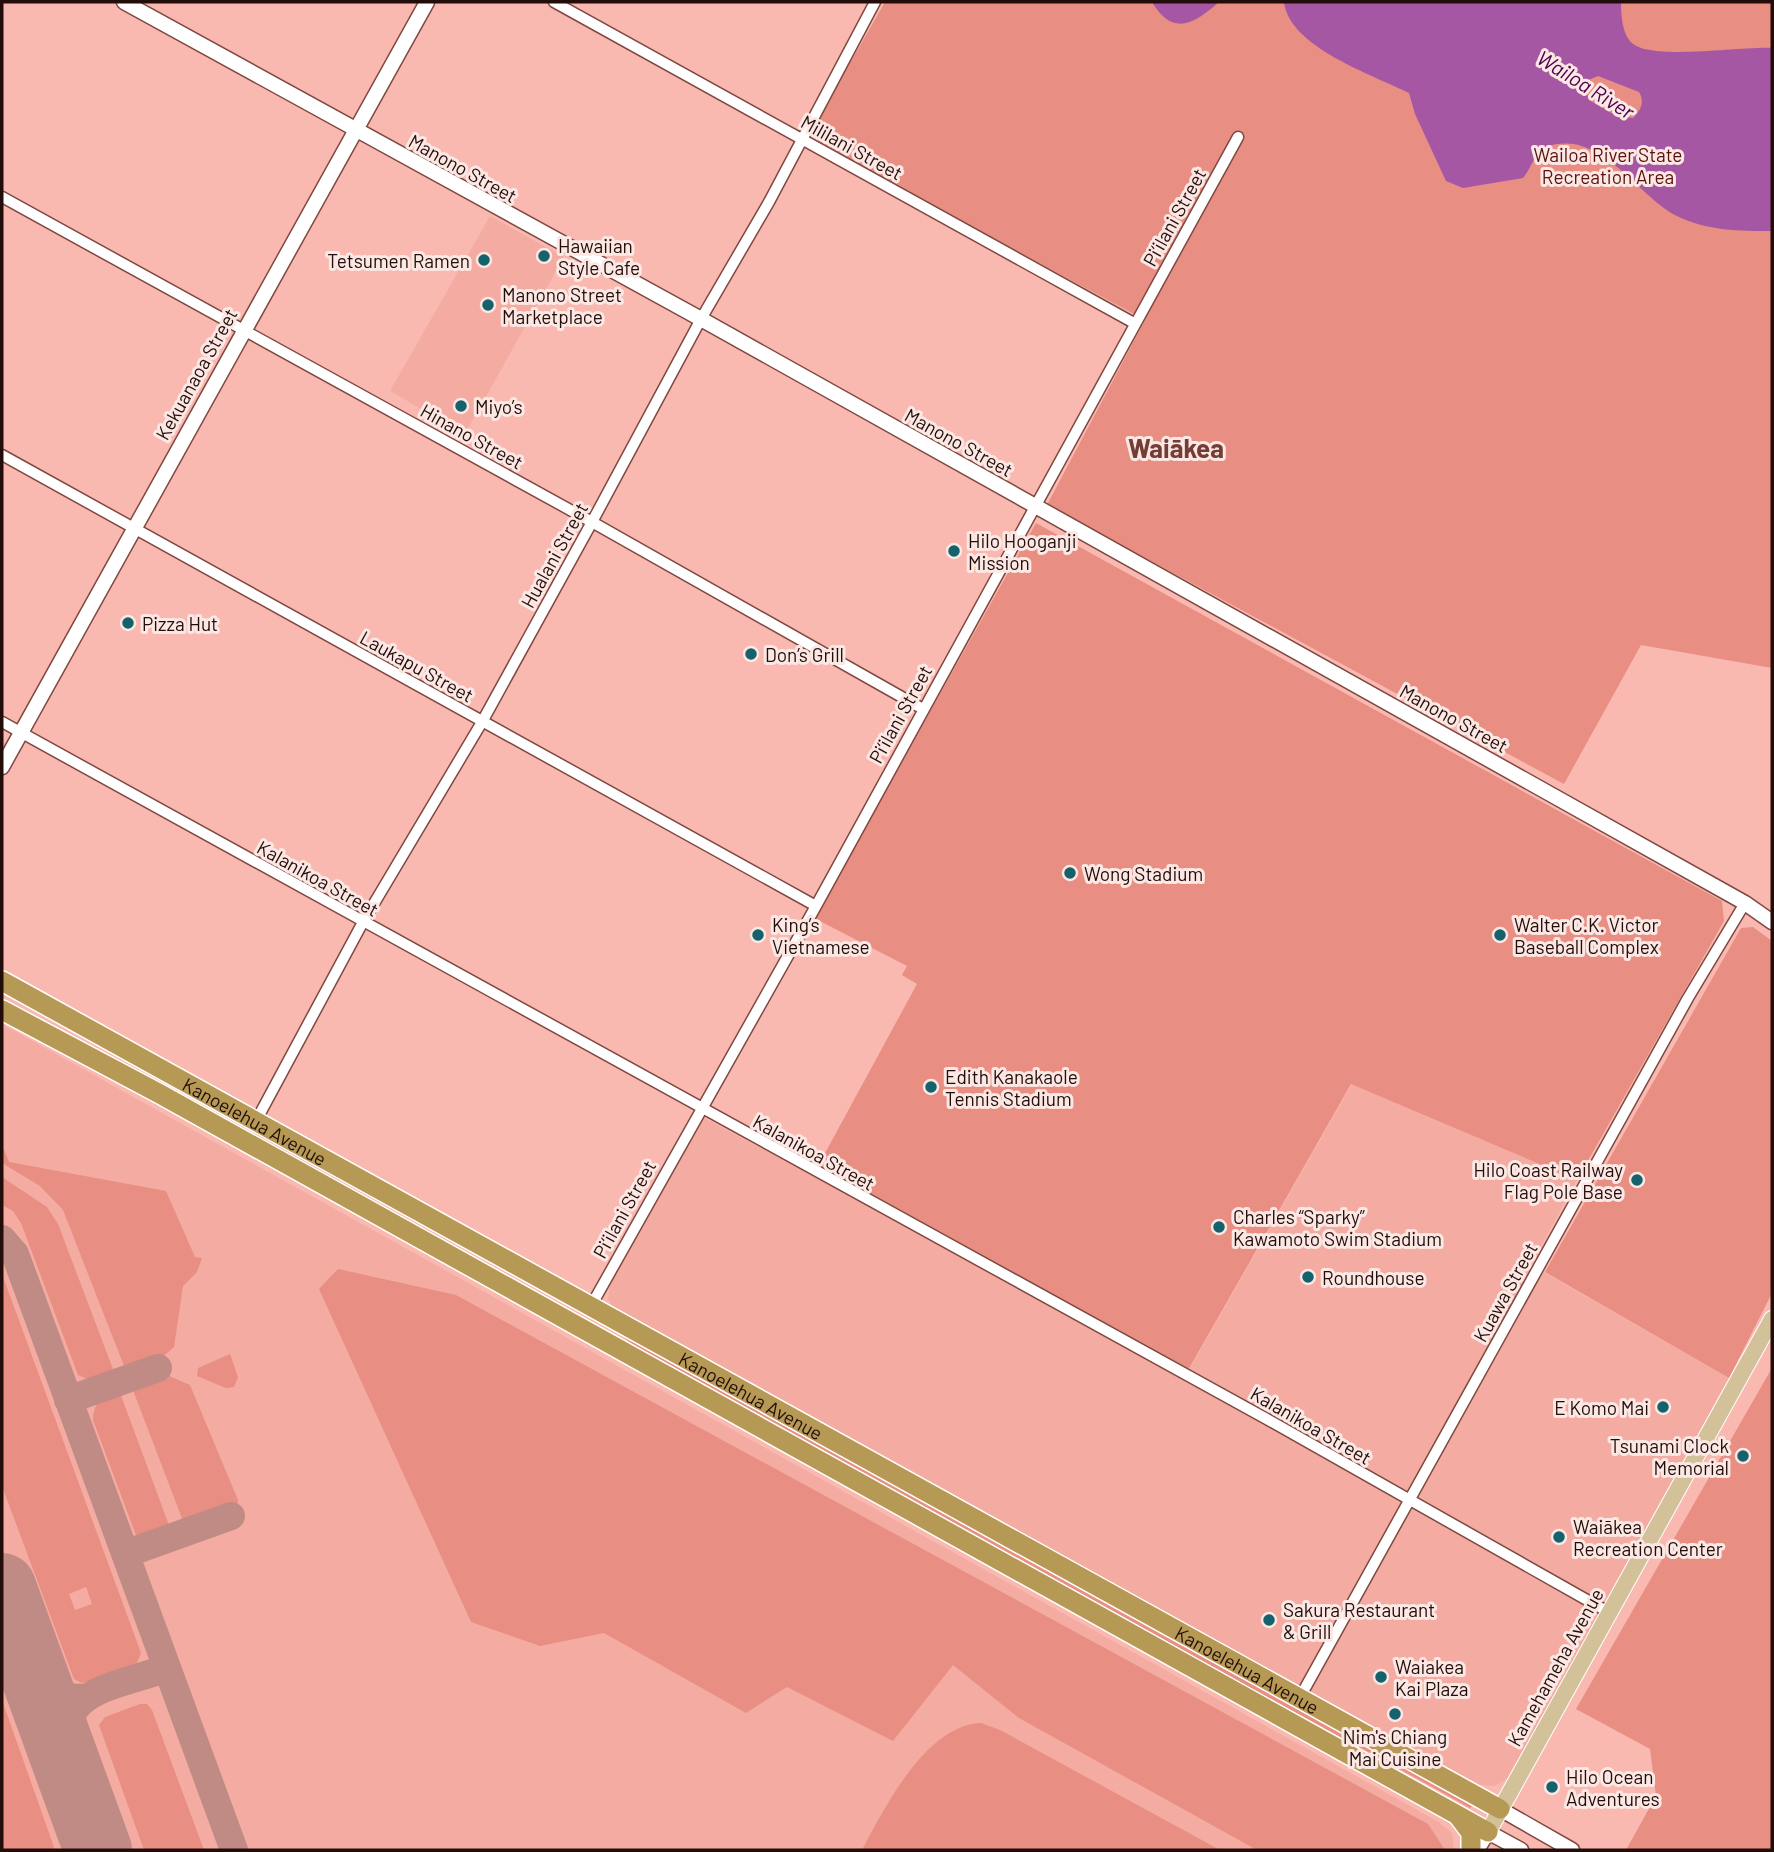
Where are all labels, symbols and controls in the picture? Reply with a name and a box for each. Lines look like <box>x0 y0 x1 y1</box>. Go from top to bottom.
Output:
water label: Wailoa River <box>1533 44 1640 124</box>
street label: Mililani Street <box>797 110 907 184</box>
street label: Manono Street <box>405 129 521 207</box>
park label: Wailoa River State Recreation Area <box>1534 143 1682 188</box>
street label: Pi‘ilani Street <box>1138 164 1210 270</box>
place label: Hawaiian Style Cafe <box>558 234 640 279</box>
marker: Hawaiian Style Cafe <box>536 248 552 264</box>
place label: Tetsumen Ramen <box>327 249 470 272</box>
marker: Tetsumen Ramen <box>476 252 492 268</box>
place label: Manono Street Marketplace <box>502 283 622 328</box>
marker: Manono Street Marketplace <box>480 297 496 313</box>
street label: Kekuanaoa Street <box>150 304 242 444</box>
place label: Miyo’s <box>475 395 523 418</box>
street label: Hinano Street <box>417 398 527 474</box>
marker: Miyo’s <box>453 398 469 414</box>
street label: Manono Street <box>901 403 1017 481</box>
district label: Waiākea <box>1128 432 1224 463</box>
street label: Hualani Street <box>516 498 592 612</box>
place label: Hilo Hooganji Mission <box>968 529 1077 574</box>
marker: Hilo Hooganji Mission <box>946 543 962 559</box>
place label: Pizza Hut <box>142 612 218 635</box>
marker: Pizza Hut <box>120 615 136 631</box>
street label: Laukapu Street <box>356 625 478 707</box>
place label: Don’s Grill <box>765 643 844 666</box>
marker: Don’s Grill <box>743 646 759 662</box>
street label: Pi‘ilani Street <box>864 661 936 767</box>
street label: Manono Street <box>1396 679 1512 757</box>
street label: Kalanikoa Street <box>253 835 383 921</box>
place label: Wong Stadium <box>1084 862 1203 885</box>
marker: Wong Stadium <box>1062 865 1078 881</box>
place label: King’s Vietnamese <box>772 913 870 958</box>
place label: Walter C.K. Victor Baseball Complex <box>1514 913 1659 958</box>
marker: King’s Vietnamese <box>750 927 766 943</box>
marker: Walter C.K. Victor Baseball Complex <box>1492 927 1508 943</box>
place label: Edith Kanakaole Tennis Stadium <box>945 1065 1078 1110</box>
street label: Kanoelehua Avenue <box>179 1072 331 1170</box>
marker: Edith Kanakaole Tennis Stadium <box>923 1079 939 1095</box>
street label: Kalanikoa Street <box>749 1109 879 1195</box>
street label: Pi‘ilani Street <box>588 1156 660 1262</box>
place label: Hilo Coast Railway Flag Pole Base <box>1473 1158 1623 1203</box>
marker: Hilo Coast Railway Flag Pole Base <box>1629 1172 1645 1188</box>
place label: Charles “Sparky” Kawamoto Swim Stadium <box>1233 1205 1442 1250</box>
marker: Charles “Sparky” Kawamoto Swim Stadium <box>1211 1219 1227 1235</box>
street label: Kuawa Street <box>1468 1238 1542 1346</box>
place label: Roundhouse <box>1322 1266 1425 1289</box>
marker: Roundhouse <box>1300 1269 1316 1285</box>
street label: Kanoelehua Avenue <box>675 1346 827 1444</box>
street label: Kalanikoa Street <box>1247 1381 1375 1469</box>
place label: E Komo Mai <box>1554 1396 1649 1419</box>
marker: E Komo Mai <box>1655 1399 1671 1415</box>
place label: Tsunami Clock Memorial <box>1610 1434 1729 1479</box>
marker: Tsunami Clock Memorial <box>1735 1448 1751 1464</box>
place label: Waiākea Recreation Center <box>1573 1515 1723 1560</box>
marker: Waiākea Recreation Center <box>1551 1529 1567 1545</box>
street label: Kamehameha Avenue <box>1502 1584 1608 1750</box>
place label: Sakura Restaurant & Grill <box>1283 1598 1435 1643</box>
marker: Sakura Restaurant & Grill <box>1261 1612 1277 1628</box>
street label: Kanoelehua Avenue <box>1171 1620 1323 1718</box>
place label: Waiakea Kai Plaza <box>1395 1655 1468 1700</box>
marker: Waiakea Kai Plaza <box>1373 1669 1389 1685</box>
marker: Nim's Chiang Mai Cuisine <box>1387 1706 1403 1722</box>
place label: Nim's Chiang Mai Cuisine <box>1343 1725 1447 1770</box>
place label: Hilo Ocean Adventures <box>1566 1765 1660 1810</box>
marker: Hilo Ocean Adventures <box>1544 1779 1560 1795</box>

